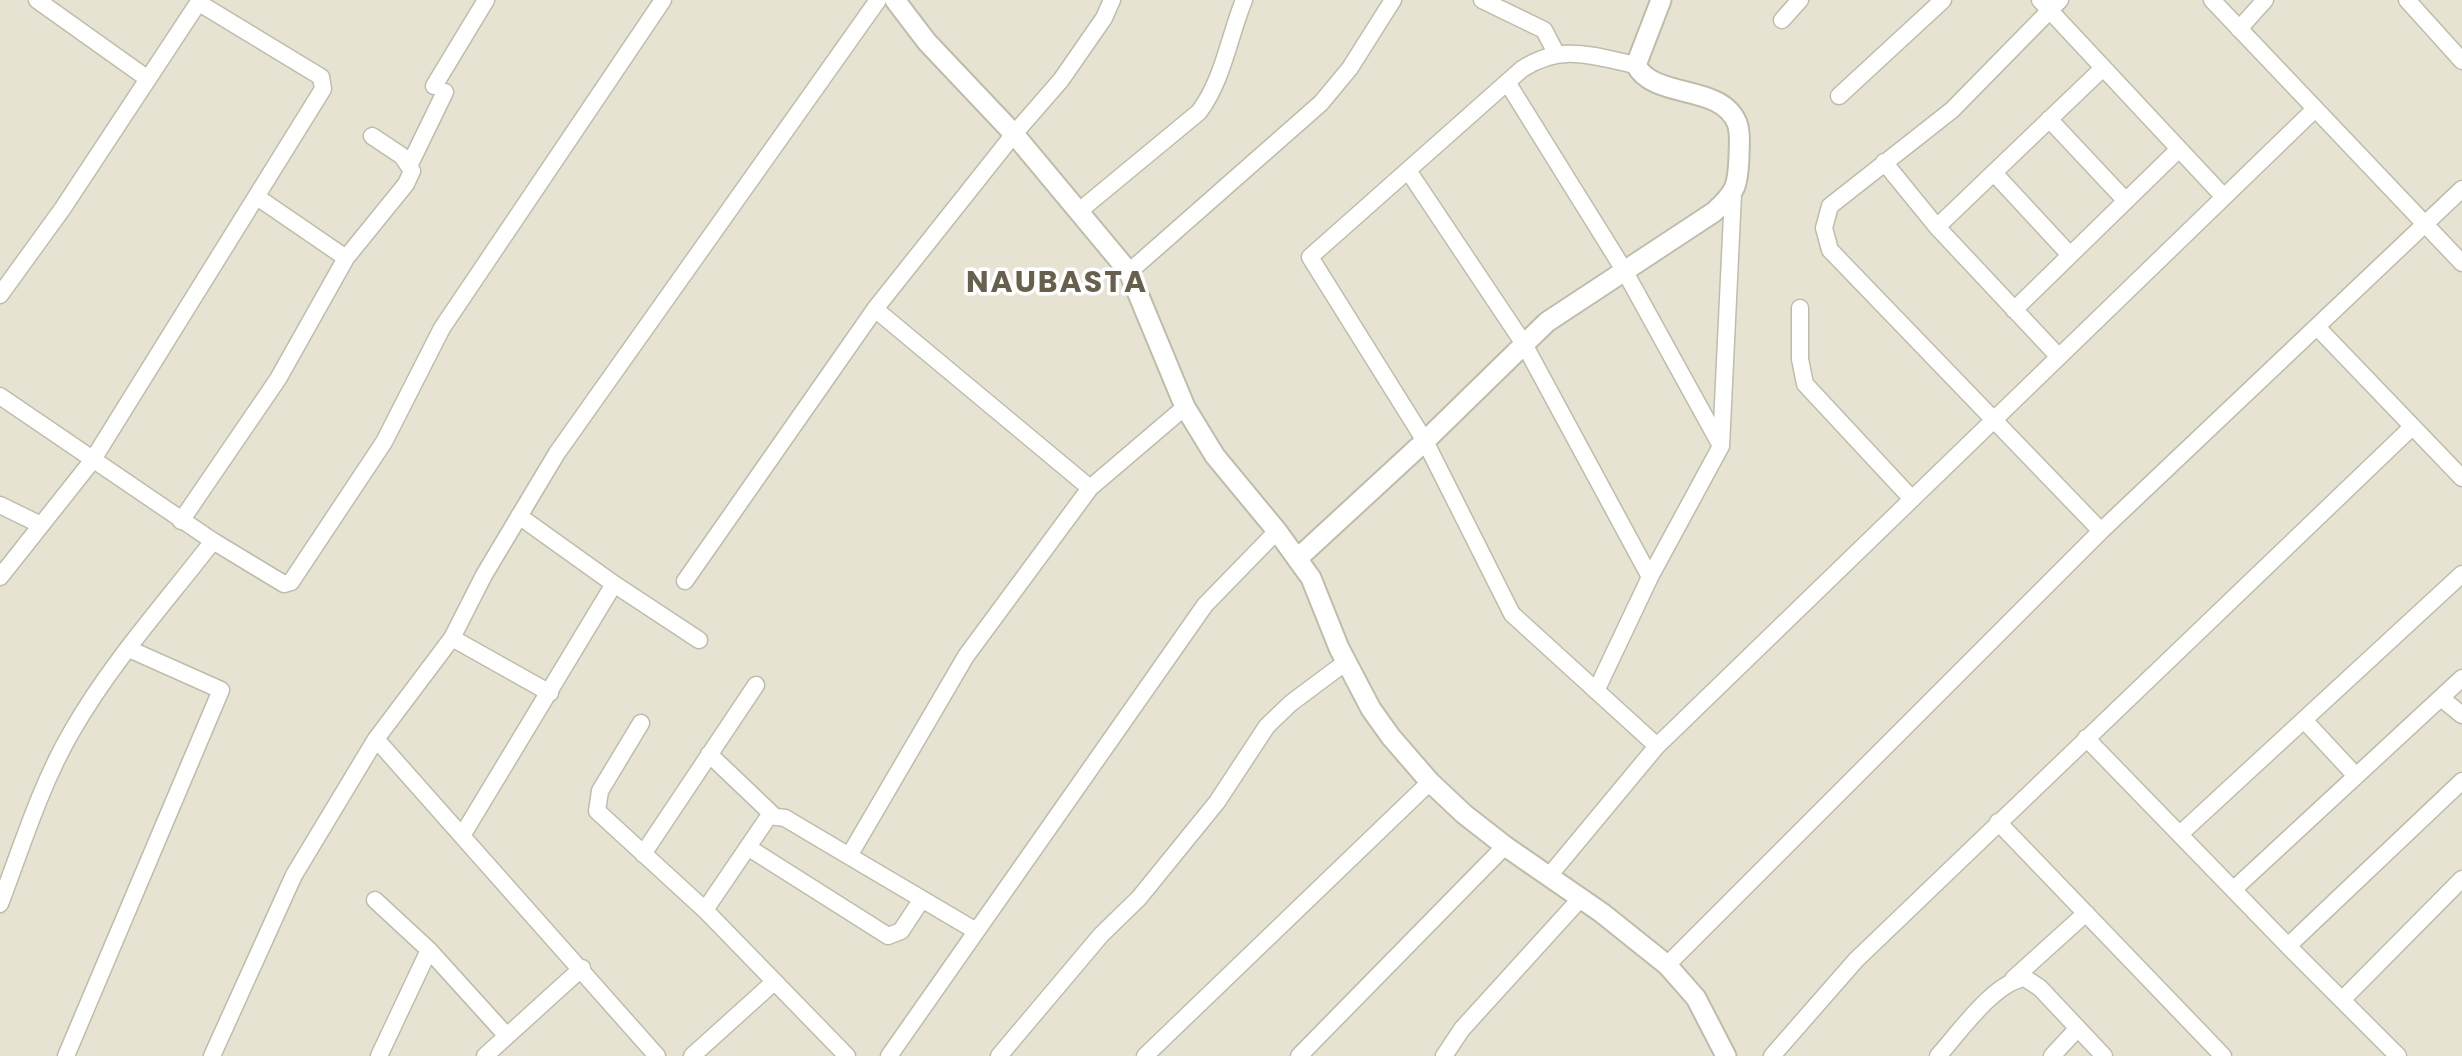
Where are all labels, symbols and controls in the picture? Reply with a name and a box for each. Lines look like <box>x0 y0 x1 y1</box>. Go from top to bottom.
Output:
district label: NAUBASTA <box>967 266 1147 302</box>

